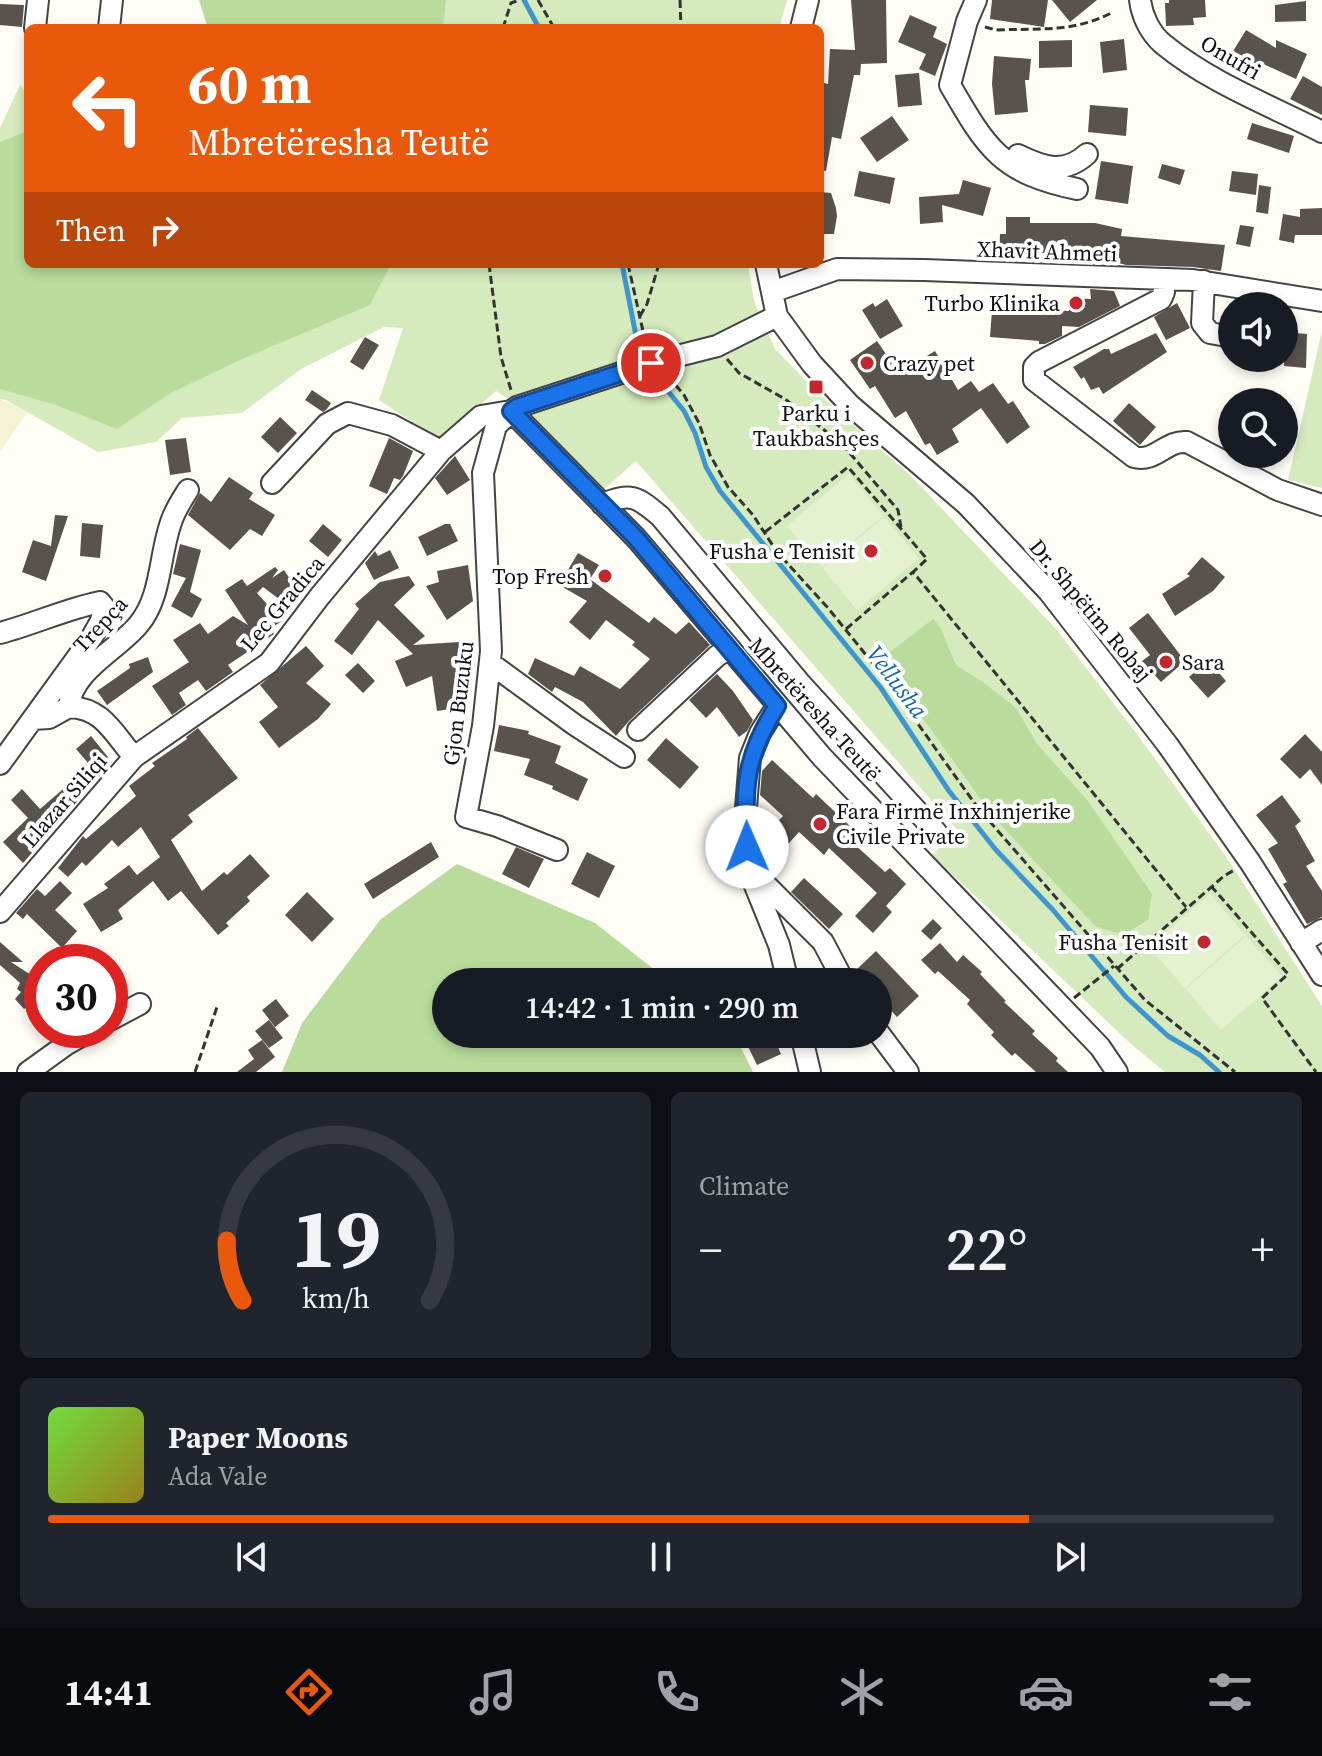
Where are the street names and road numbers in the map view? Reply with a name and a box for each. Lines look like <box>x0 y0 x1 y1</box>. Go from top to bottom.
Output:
street label: Onufri <box>1195 28 1267 86</box>
street label: Xhavit Ahmeti <box>976 234 1118 268</box>
street label: Dr. Shpëtim Robaj <box>1023 532 1159 688</box>
street label: Lec Gradica <box>233 548 331 657</box>
street label: Trepça <box>66 589 135 659</box>
street label: Mbretëresha Teutë <box>742 631 888 787</box>
street label: Gjon Buzuku <box>435 639 481 767</box>
street label: Llazar Siliqi <box>15 746 113 854</box>

